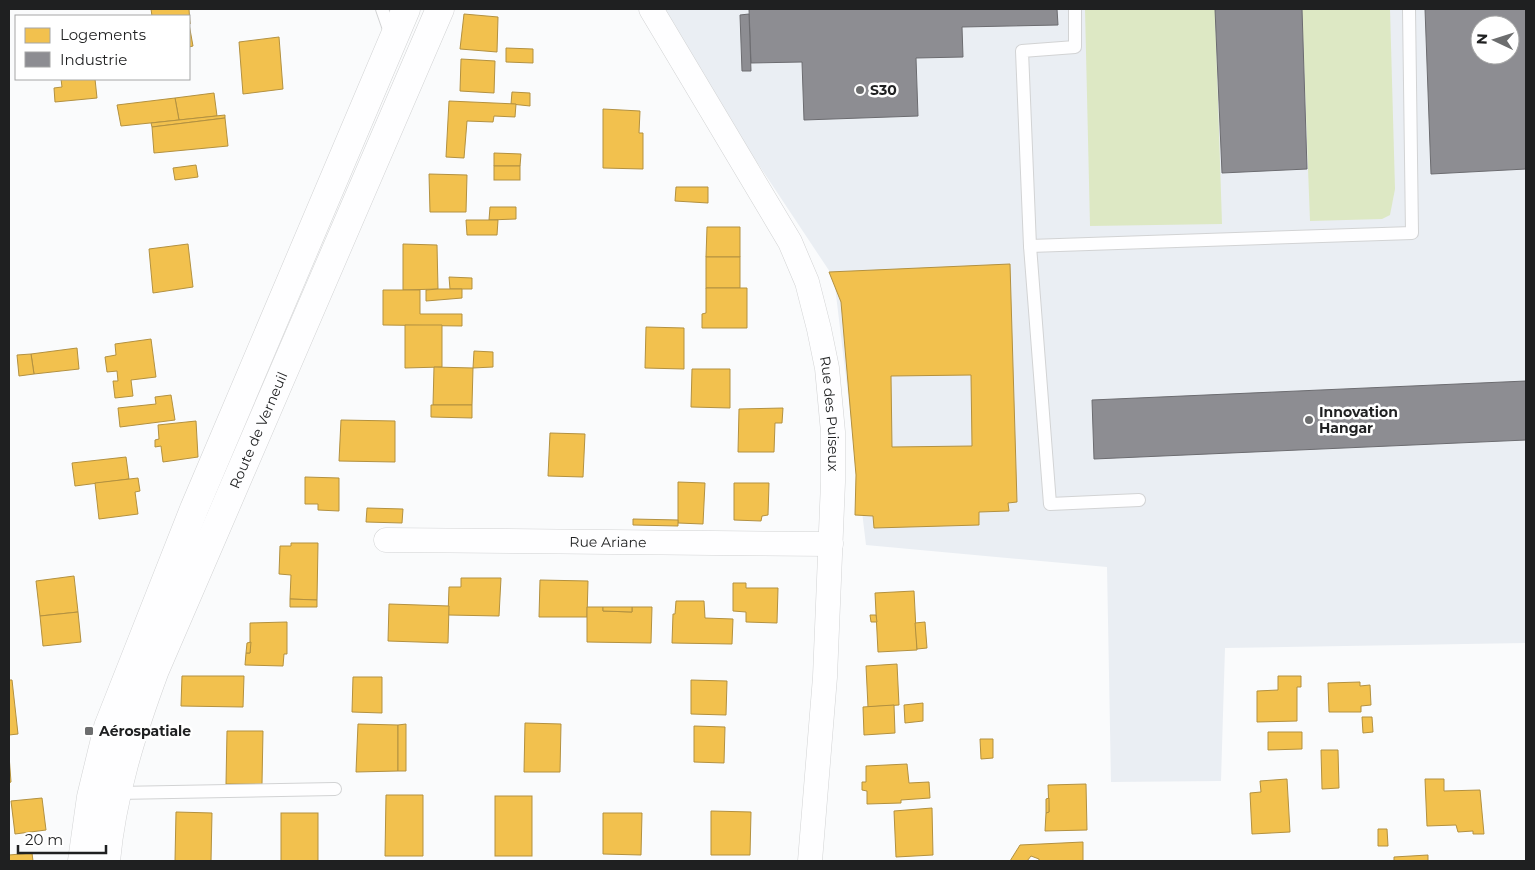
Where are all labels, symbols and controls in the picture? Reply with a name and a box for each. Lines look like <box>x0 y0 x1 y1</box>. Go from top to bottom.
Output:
legend <box>15 15 190 80</box>
north arrow <box>1470 15 1520 65</box>
text: Logements <box>60 25 146 44</box>
text: N <box>1473 33 1491 45</box>
text: Industrie <box>60 50 127 69</box>
place label: S30 <box>870 81 897 99</box>
marker: S30 <box>854 84 866 96</box>
street label: Rue des Puiseux <box>816 355 842 472</box>
street label: Route de Verneuil <box>225 369 292 491</box>
place label: Innovation Hangar <box>1319 403 1398 437</box>
marker: Innovation Hangar <box>1303 414 1315 426</box>
street label: Rue Ariane <box>569 533 647 551</box>
place label: Aérospatiale <box>98 722 191 740</box>
marker: Aérospatiale <box>83 725 95 737</box>
scale bar <box>18 822 105 854</box>
text: 20 m <box>25 830 63 849</box>

